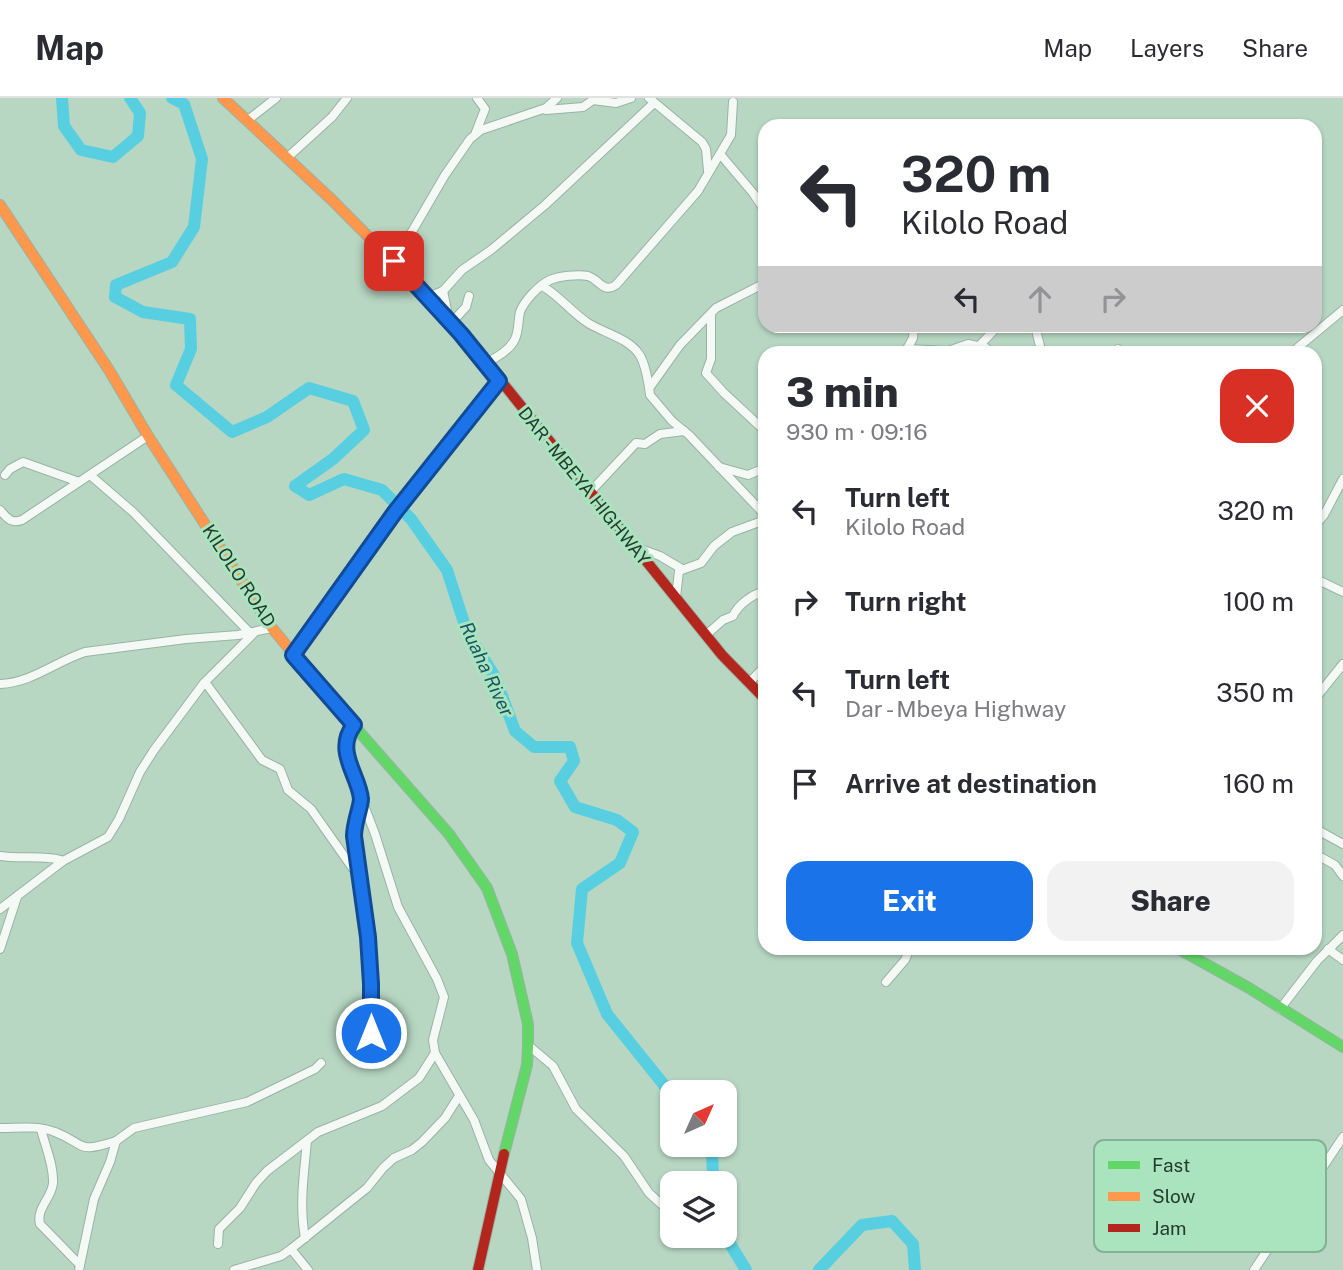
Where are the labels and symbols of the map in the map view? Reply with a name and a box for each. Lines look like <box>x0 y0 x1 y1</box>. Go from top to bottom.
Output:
pin <box>364 231 424 291</box>
street label: DAR - MBEYA HIGHWAY <box>514 402 655 569</box>
street label: KILOLO ROAD <box>198 520 280 631</box>
water label: Ruaha River <box>456 618 519 721</box>
position arrow <box>334 996 408 1070</box>
north arrow <box>660 1080 737 1157</box>
legend <box>1094 1140 1326 1252</box>
text: Fast <box>1152 1154 1190 1176</box>
text: Slow <box>1152 1185 1196 1207</box>
text: Jam <box>1152 1217 1186 1239</box>

